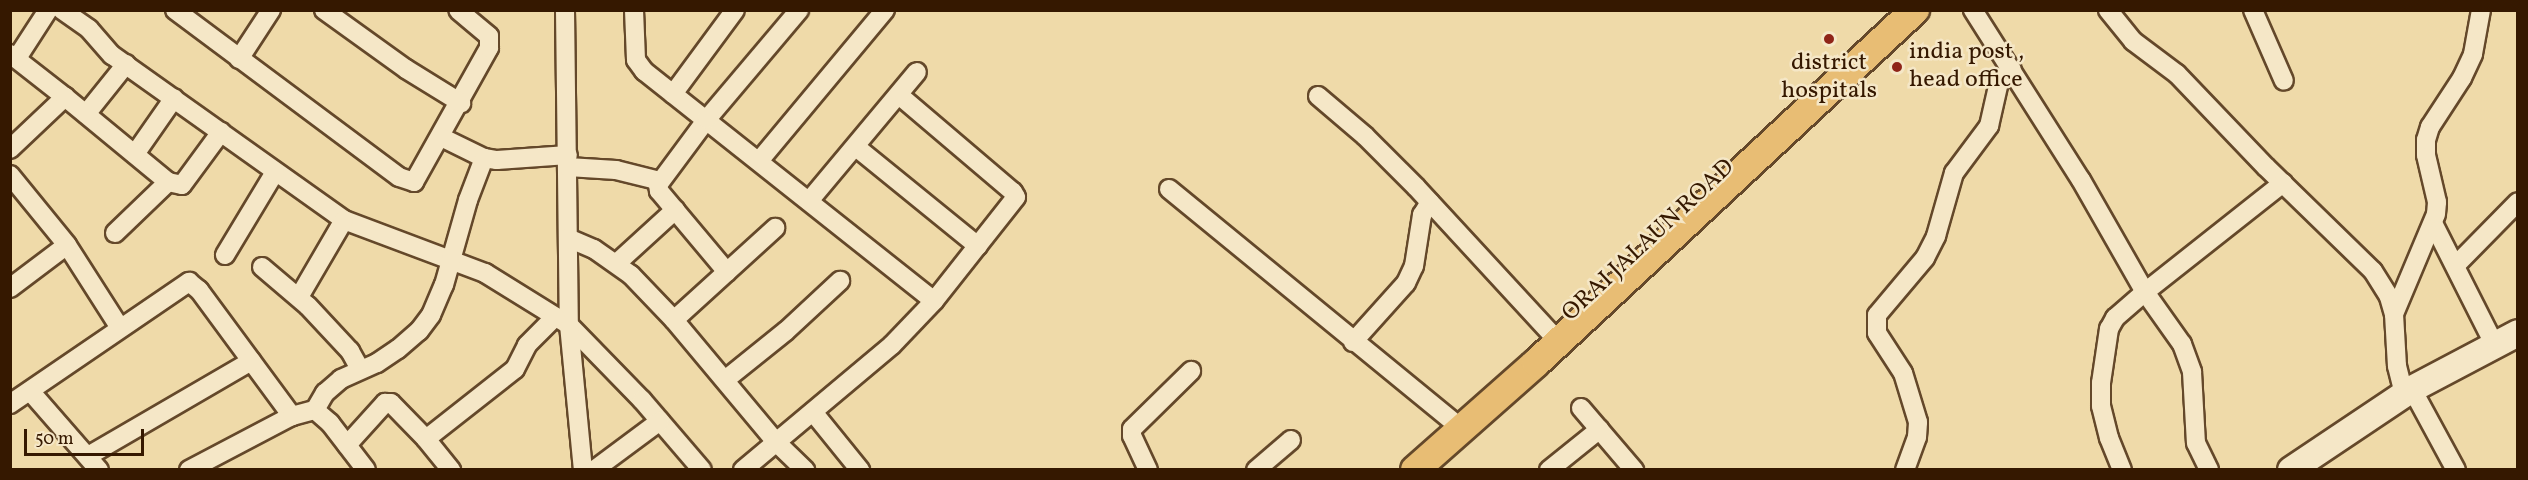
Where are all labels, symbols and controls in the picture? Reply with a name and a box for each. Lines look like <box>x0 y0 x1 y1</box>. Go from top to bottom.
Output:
marker: district hospitals <box>1820 30 1838 48</box>
place label: india post , head office <box>1909 39 2024 95</box>
place label: district hospitals <box>1781 50 1877 106</box>
marker: india post , head office <box>1890 60 1904 74</box>
street label: ORAI JALAUN ROAD <box>1557 154 1741 328</box>
scale bar <box>27 417 147 455</box>
text: 50 m <box>35 427 74 452</box>

